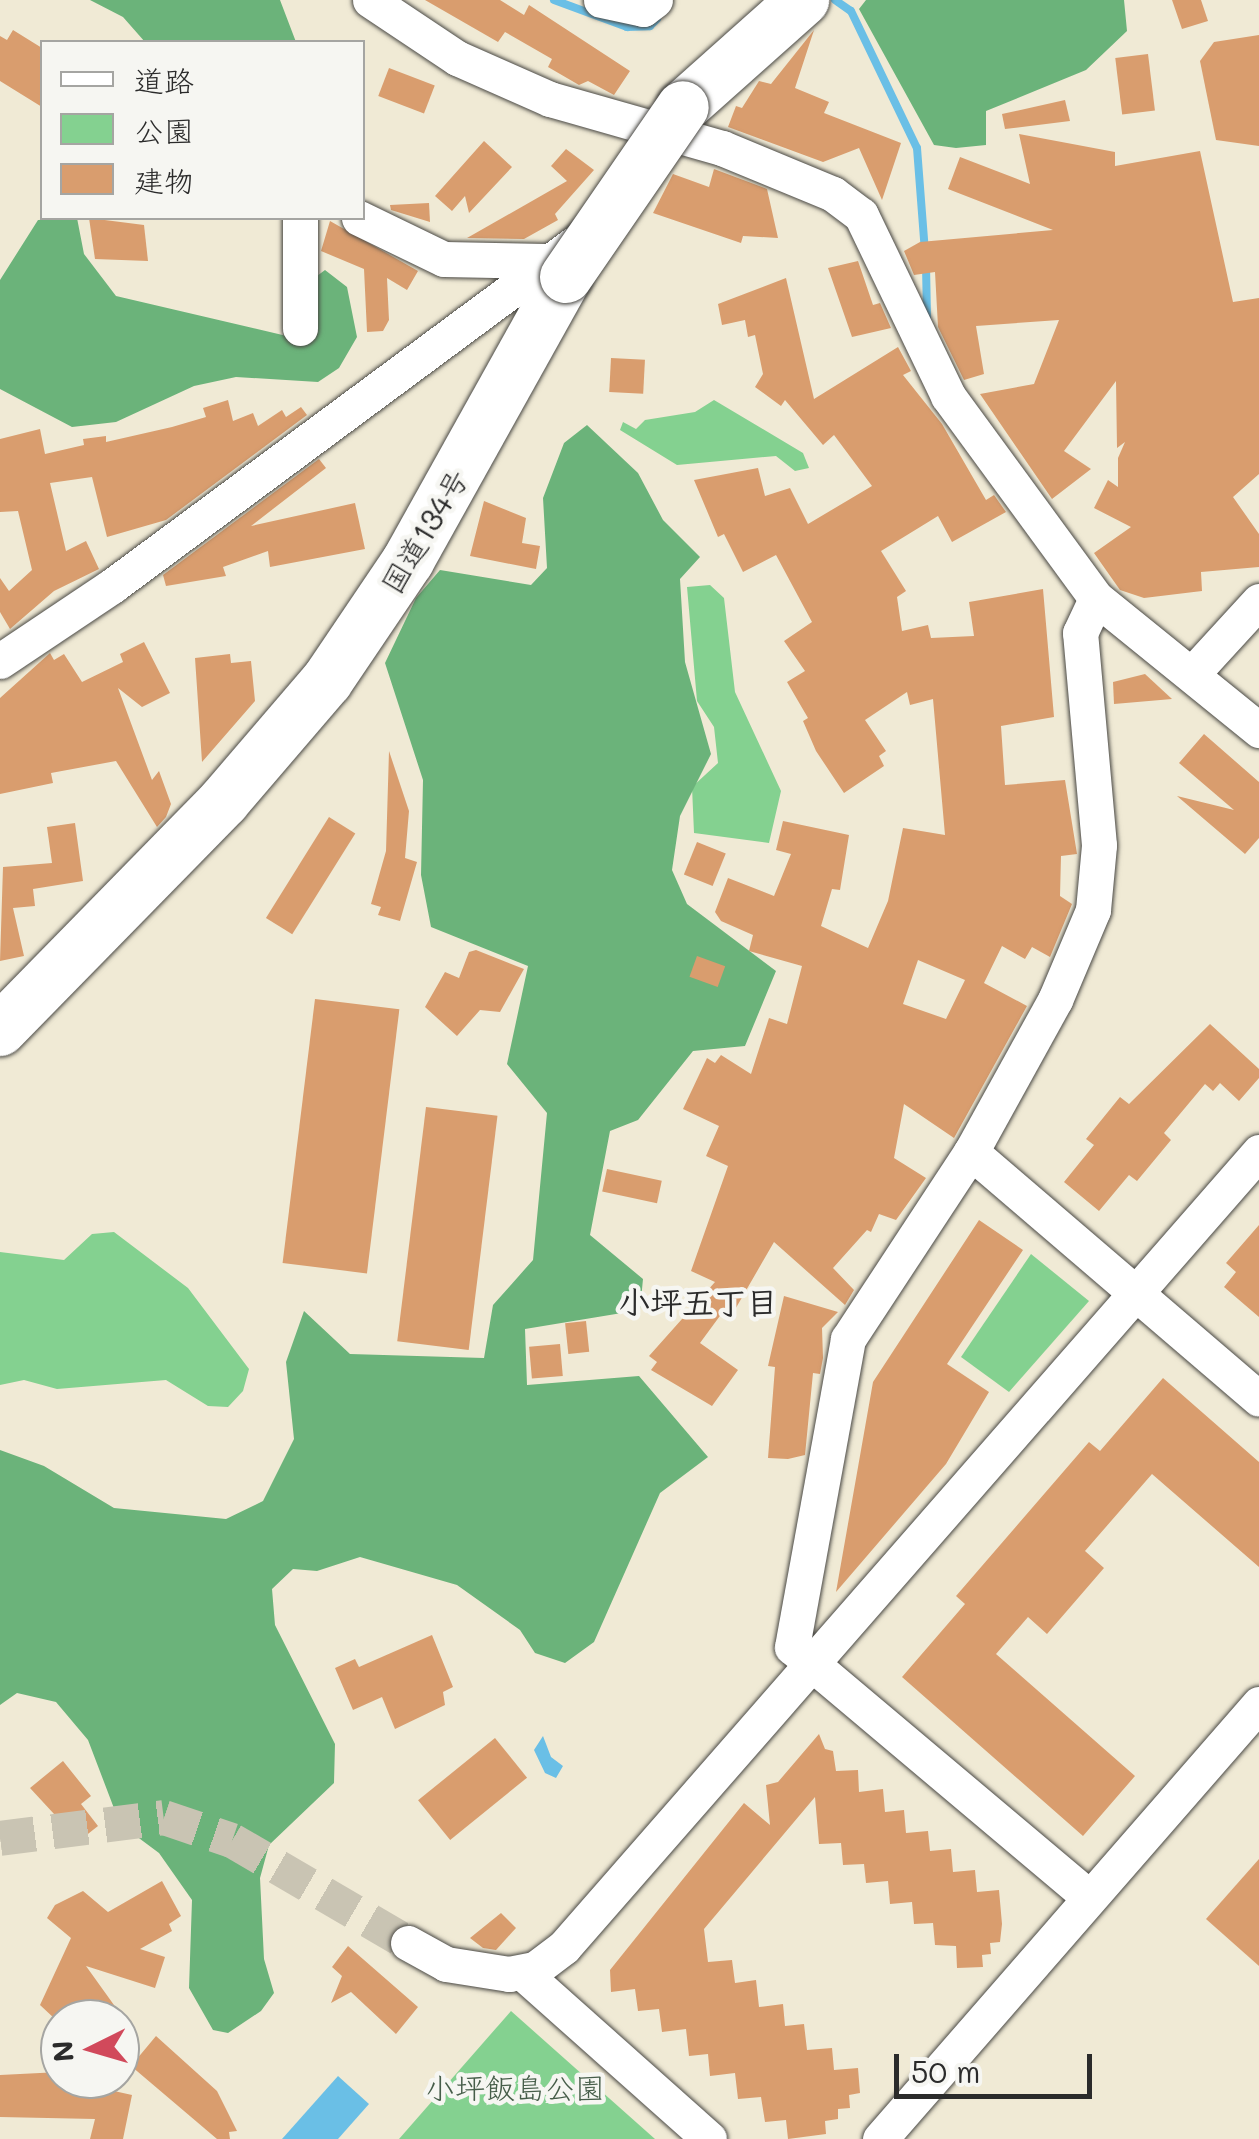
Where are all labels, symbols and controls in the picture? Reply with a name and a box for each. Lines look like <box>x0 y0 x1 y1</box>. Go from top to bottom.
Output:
legend <box>40 40 365 220</box>
text: 道路 <box>134 60 194 100</box>
text: 公園 <box>134 110 194 150</box>
text: 建物 <box>134 160 194 200</box>
street label: 国道134号 <box>373 462 475 600</box>
district label: 小坪五丁目 <box>618 1282 778 1320</box>
north arrow <box>40 1999 140 2099</box>
scale bar <box>899 2034 1096 2096</box>
text: N <box>43 2039 81 2064</box>
text: 50 m <box>911 2051 981 2091</box>
park label: 小坪飯島公園 <box>425 2069 605 2105</box>

